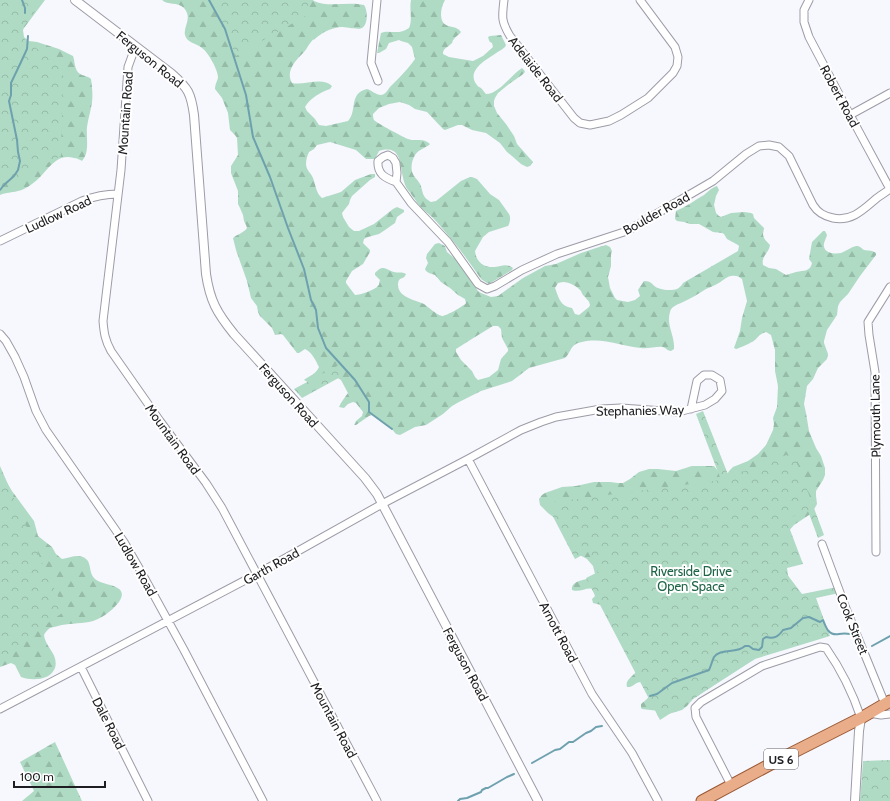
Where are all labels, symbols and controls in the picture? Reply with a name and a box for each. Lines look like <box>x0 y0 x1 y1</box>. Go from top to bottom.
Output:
street label: Ferguson Road <box>113 27 187 91</box>
street label: Adelaide Road <box>505 33 567 105</box>
street label: Robert Road <box>817 62 863 130</box>
street label: Mountain Road <box>114 71 136 155</box>
street label: Boulder Road <box>620 188 692 238</box>
street label: Ludlow Road <box>22 192 94 236</box>
street label: Ferguson Road <box>256 360 322 430</box>
street label: Plymouth Lane <box>866 374 884 458</box>
street label: Mountain Road <box>142 401 204 477</box>
street label: Stephanies Way <box>596 401 685 419</box>
street label: Ludlow Road <box>111 529 161 599</box>
street label: Garth Road <box>240 544 302 588</box>
park label: Riverside Drive Open Space <box>650 563 732 594</box>
street label: Cook Street <box>834 591 873 657</box>
street label: Arnott Road <box>536 599 582 665</box>
street label: Ferguson Road <box>440 624 492 704</box>
street label: Mountain Road <box>307 679 361 761</box>
street label: Dale Road <box>89 694 129 752</box>
road number: US 6 <box>764 749 798 769</box>
scale bar <box>14 763 105 789</box>
text: 100 m <box>20 769 54 784</box>

